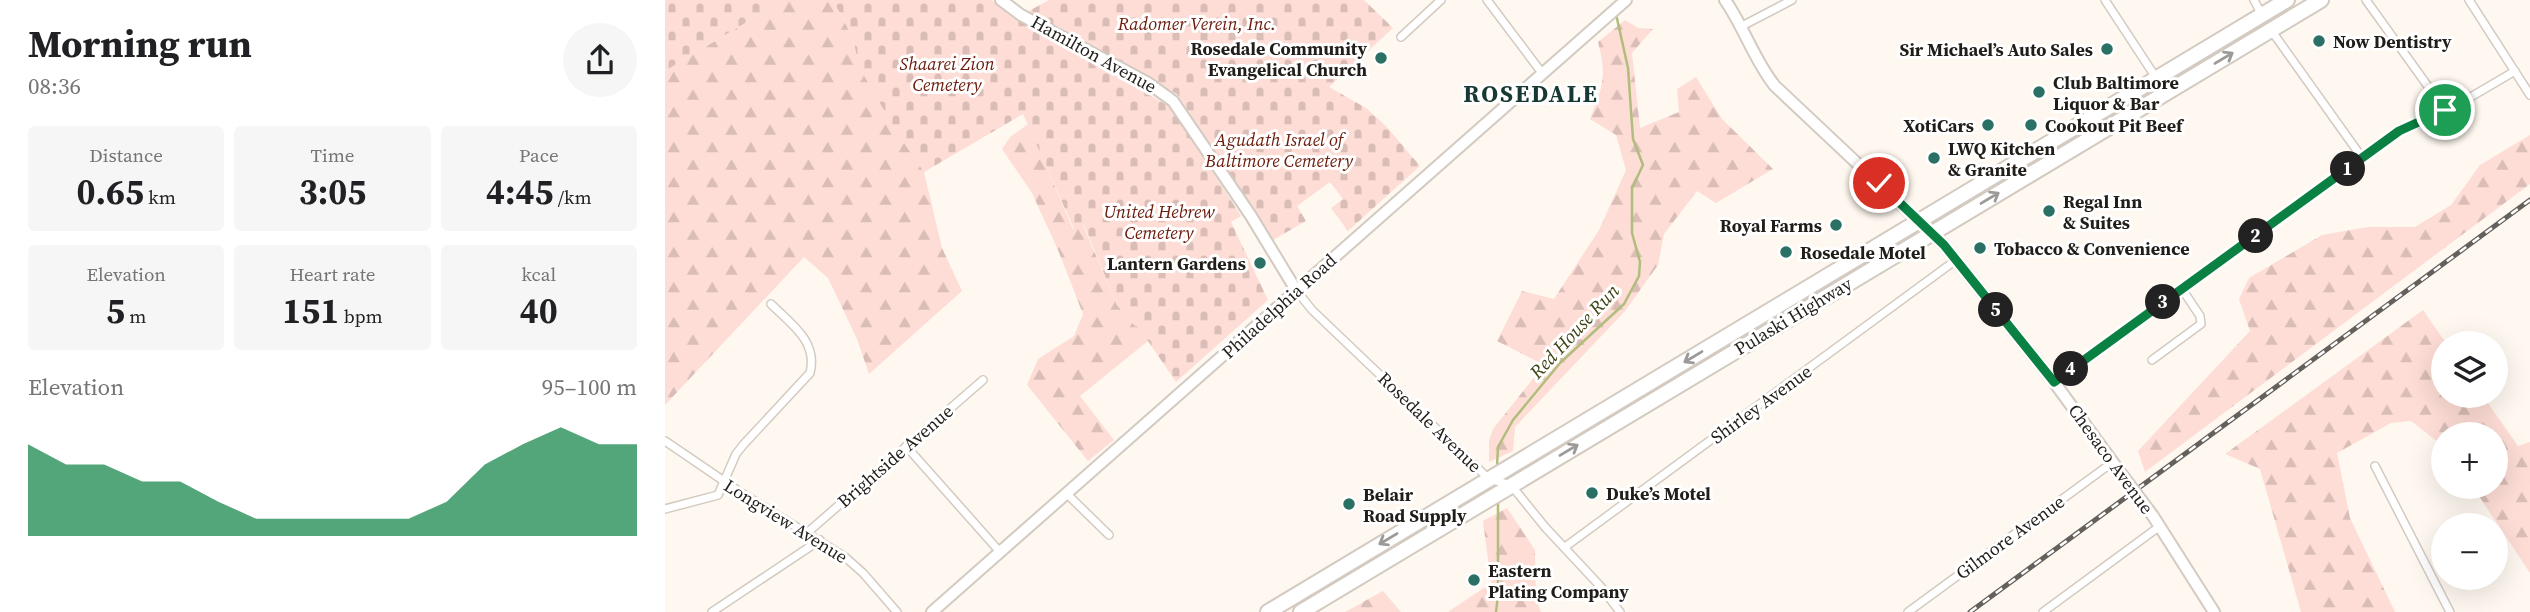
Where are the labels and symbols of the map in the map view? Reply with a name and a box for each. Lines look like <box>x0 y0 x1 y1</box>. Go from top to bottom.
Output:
street label: Hamilton Avenue <box>1027 9 1161 99</box>
park label: Radomer Verein, Inc. <box>1117 11 1276 36</box>
place label: Now Dentistry <box>2333 29 2452 54</box>
marker: Now Dentistry <box>2311 33 2327 49</box>
place label: Rosedale Community Evangelical Church <box>1190 36 1367 82</box>
place label: Sir Michael’s Auto Sales <box>1899 37 2093 62</box>
marker: Sir Michael’s Auto Sales <box>2099 41 2115 57</box>
marker: Rosedale Community Evangelical Church <box>1373 50 1389 66</box>
park label: Shaarei Zion Cemetery <box>899 51 995 97</box>
one-way arrow <box>2214 51 2234 65</box>
place label: Club Baltimore Liquor & Bar <box>2053 70 2179 116</box>
district label: ROSEDALE <box>1463 77 1599 110</box>
pin <box>2415 80 2475 140</box>
marker: Club Baltimore Liquor & Bar <box>2031 84 2047 100</box>
place label: XotiCars <box>1903 113 1974 138</box>
place label: Cookout Pit Beef <box>2045 113 2185 138</box>
marker: XotiCars <box>1980 117 1996 133</box>
marker: Cookout Pit Beef <box>2023 117 2039 133</box>
park label: Agudath Israel of Baltimore Cemetery <box>1204 127 1353 173</box>
place label: LWQ Kitchen & Granite <box>1948 136 2055 182</box>
marker: LWQ Kitchen & Granite <box>1926 150 1942 166</box>
pin: 1 <box>2331 152 2365 186</box>
pin <box>1849 153 1909 213</box>
place label: Regal Inn & Suites <box>2063 189 2142 235</box>
one-way arrow <box>1979 191 1999 205</box>
park label: United Hebrew Cemetery <box>1103 199 1215 245</box>
marker: Regal Inn & Suites <box>2041 203 2057 219</box>
place label: Royal Farms <box>1720 213 1822 238</box>
marker: Royal Farms <box>1828 217 1844 233</box>
pin: 2 <box>2239 218 2273 254</box>
place label: Tobacco & Convenience <box>1994 236 2190 261</box>
place label: Rosedale Motel <box>1800 240 1926 265</box>
marker: Tobacco & Convenience <box>1972 240 1988 256</box>
marker: Rosedale Motel <box>1778 244 1794 260</box>
street label: Philadelphia Road <box>1216 248 1342 364</box>
place label: Lantern Gardens <box>1107 251 1246 276</box>
marker: Lantern Gardens <box>1252 255 1268 271</box>
street label: Pulaski Highway <box>1730 271 1857 361</box>
water label: Red House Run <box>1523 278 1625 385</box>
pin: 3 <box>2145 284 2181 320</box>
pin: 5 <box>1979 292 2013 328</box>
one-way arrow <box>1683 350 1703 364</box>
pin: 4 <box>2053 352 2089 386</box>
street label: Shirley Avenue <box>1705 359 1817 449</box>
street label: Rosedale Avenue <box>1373 366 1487 478</box>
street label: Brightside Avenue <box>832 399 958 513</box>
street label: Chesaco Avenue <box>2063 399 2159 519</box>
one-way arrow <box>1559 443 1579 457</box>
street label: Longview Avenue <box>719 473 853 569</box>
place label: Duke’s Motel <box>1606 481 1711 506</box>
place label: Belair Road Supply <box>1363 482 1467 528</box>
marker: Duke’s Motel <box>1584 485 1600 501</box>
street label: Gilmore Avenue <box>1950 489 2070 585</box>
marker: Belair Road Supply <box>1341 496 1357 512</box>
one-way arrow <box>1379 532 1399 546</box>
place label: Eastern Plating Company <box>1488 558 1629 604</box>
marker: Eastern Plating Company <box>1466 572 1482 588</box>

